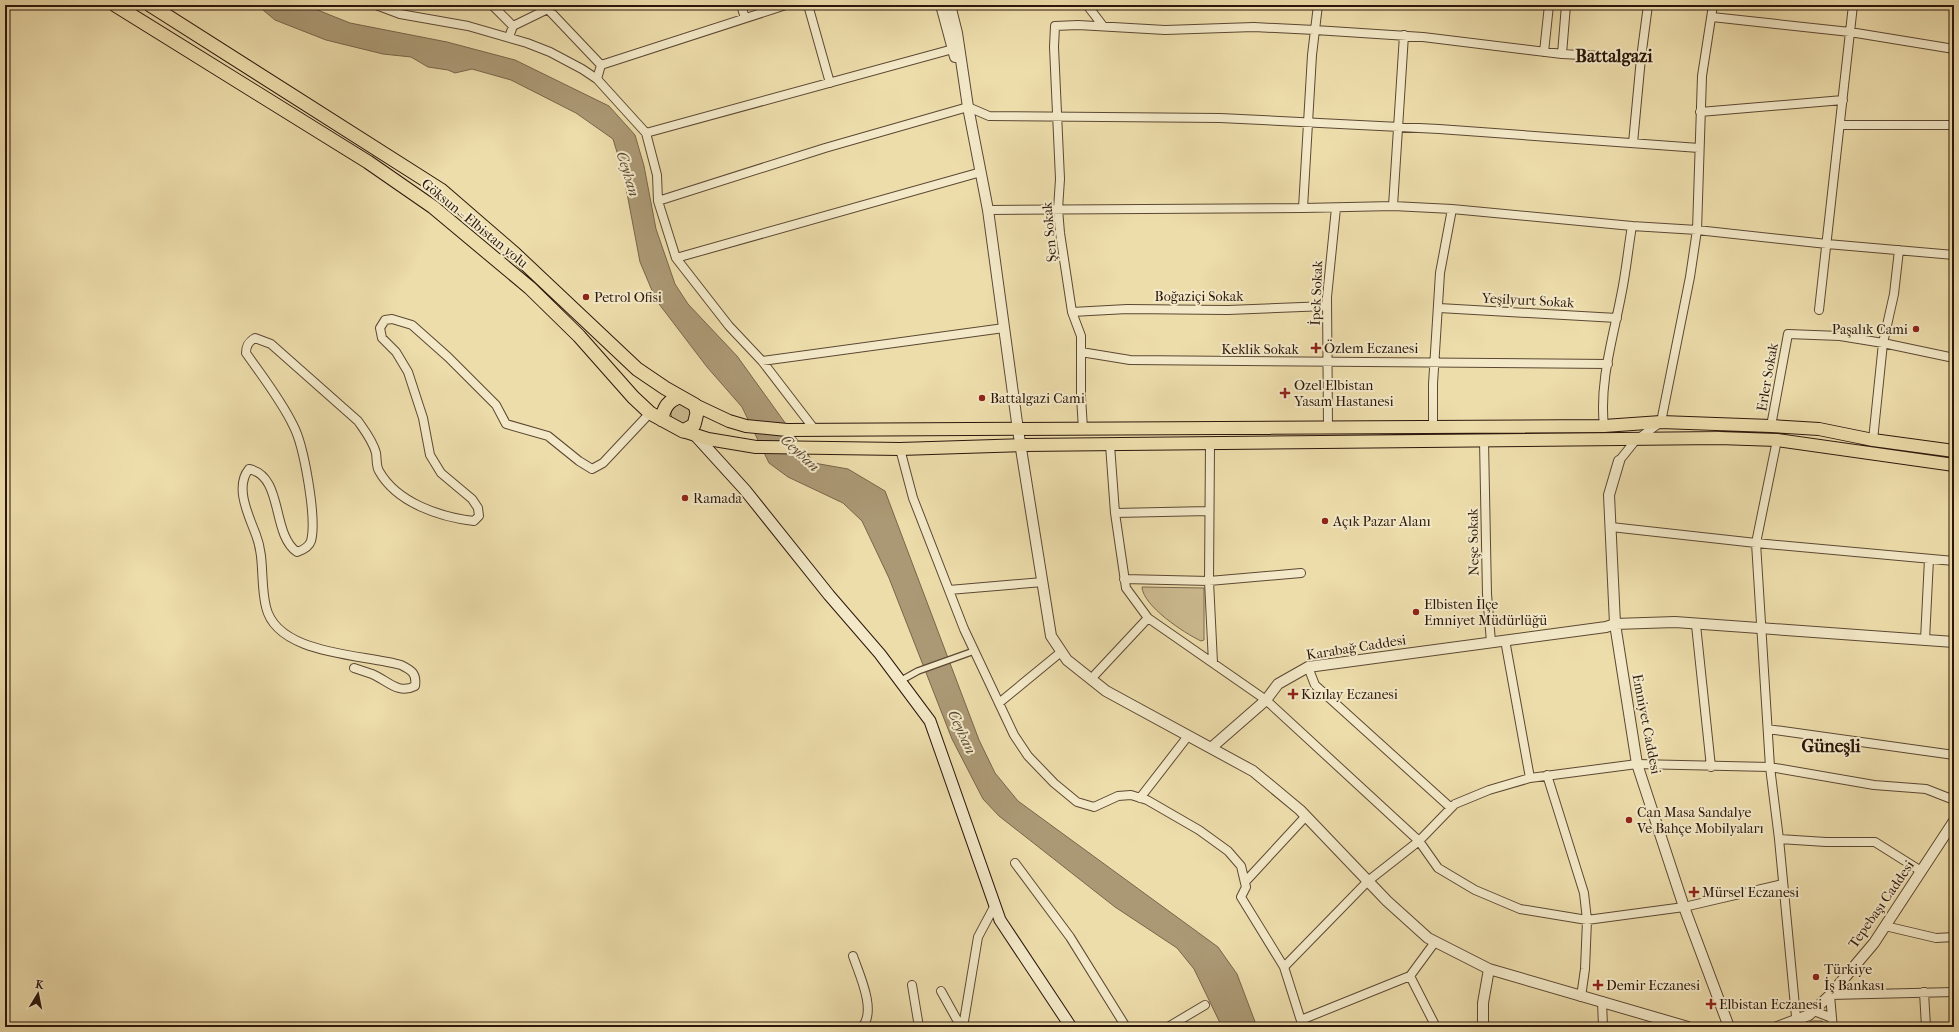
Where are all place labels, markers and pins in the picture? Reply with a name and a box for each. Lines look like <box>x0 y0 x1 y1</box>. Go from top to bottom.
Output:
place label: Petrol Ofisi <box>594 289 662 306</box>
marker: Petrol Ofisi <box>581 292 591 302</box>
place label: Paşalık Cami <box>1832 321 1908 338</box>
marker: Paşalık Cami <box>1911 324 1921 334</box>
place label: Özlem Eczanesi <box>1324 339 1418 357</box>
marker: Özlem Eczanesi <box>1311 343 1321 353</box>
place label: Ozel Elbistan Yasam Hastanesi <box>1293 377 1394 410</box>
marker: Ozel Elbistan Yasam Hastanesi <box>1279 387 1291 399</box>
place label: Battalgazi Cami <box>990 390 1085 407</box>
marker: Battalgazi Cami <box>977 393 987 403</box>
place label: Ramada <box>693 490 743 507</box>
marker: Ramada <box>680 493 690 503</box>
place label: Açık Pazar Alanı <box>1332 513 1431 530</box>
marker: Açık Pazar Alanı <box>1320 516 1330 526</box>
place label: Elbisten İlçe Emniyet Müdürlüğü <box>1424 596 1547 629</box>
marker: Elbisten İlçe Emniyet Müdürlüğü <box>1411 607 1421 617</box>
place label: Kızılay Eczanesi <box>1301 686 1398 703</box>
marker: Kızılay Eczanesi <box>1288 689 1298 699</box>
place label: Can Masa Sandalye Ve Bahçe Mobilyaları <box>1636 804 1764 837</box>
marker: Can Masa Sandalye Ve Bahçe Mobilyaları <box>1624 815 1634 825</box>
place label: Mürsel Eczanesi <box>1702 884 1799 901</box>
marker: Mürsel Eczanesi <box>1689 887 1699 897</box>
place label: Türkiye İş Bankası <box>1824 961 1884 994</box>
marker: Türkiye İş Bankası <box>1811 972 1821 982</box>
place label: Demir Eczanesi <box>1606 977 1700 994</box>
marker: Demir Eczanesi <box>1593 980 1603 990</box>
place label: Elbistan Eczanesi <box>1719 996 1822 1013</box>
marker: Elbistan Eczanesi <box>1706 999 1716 1009</box>

